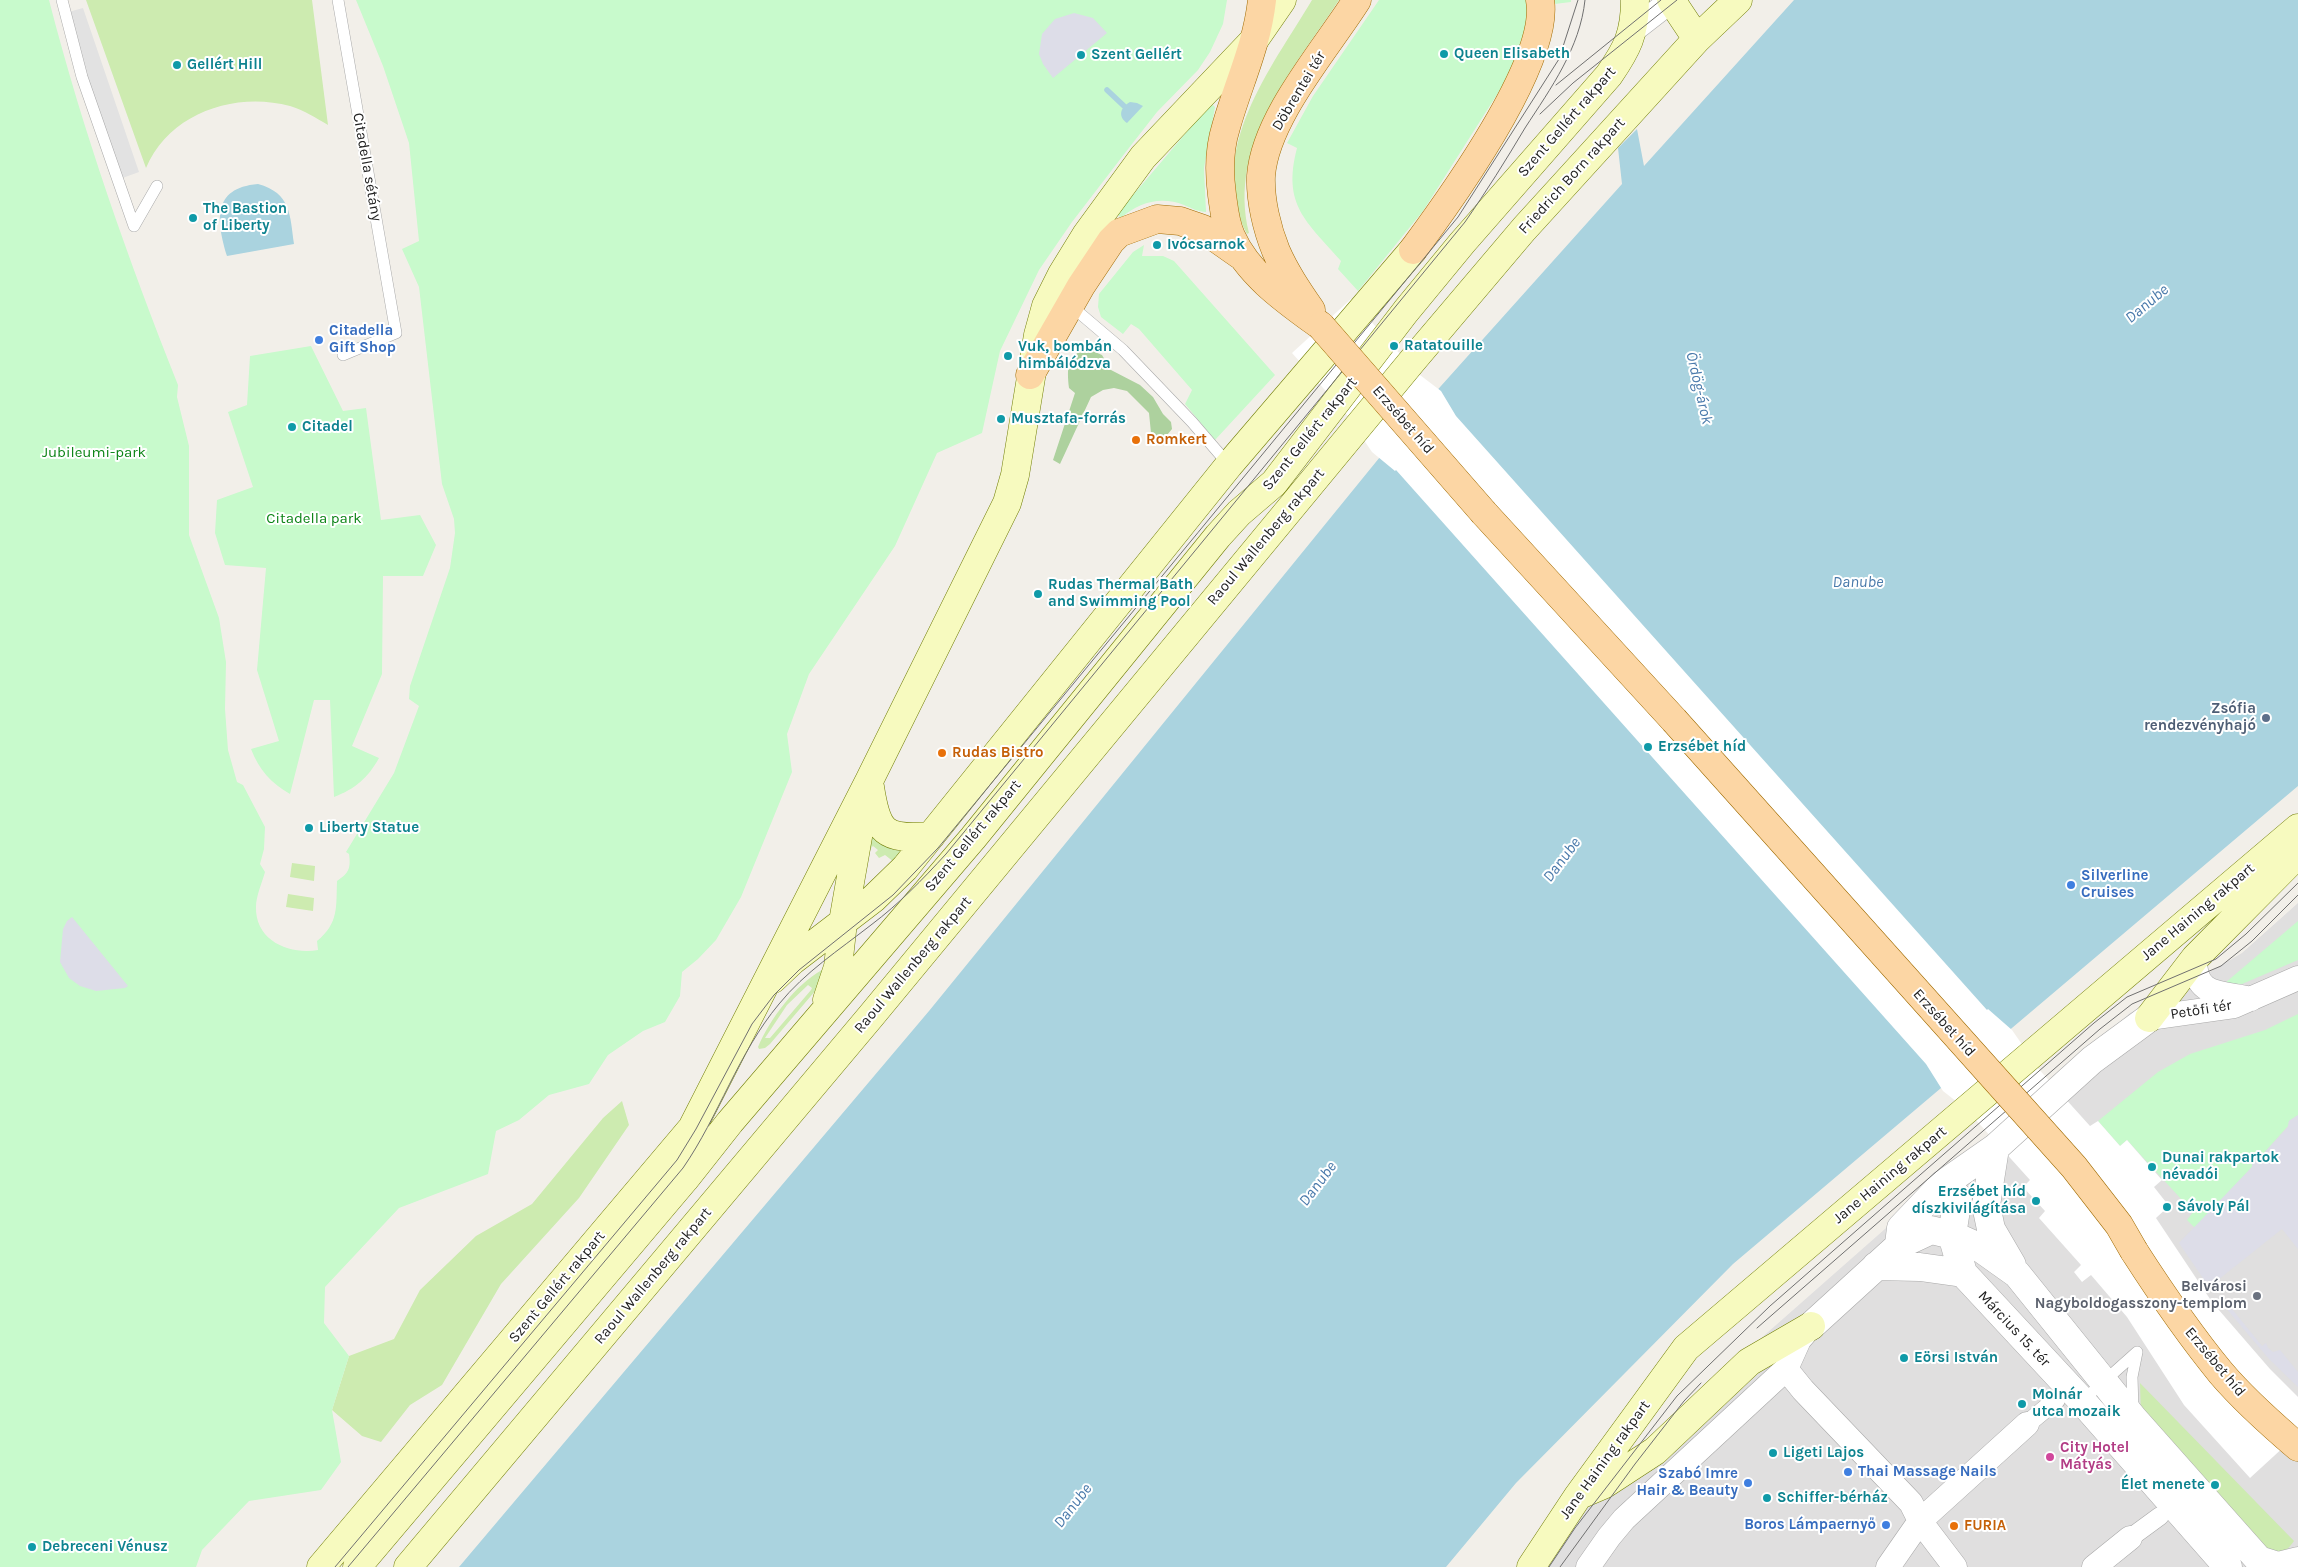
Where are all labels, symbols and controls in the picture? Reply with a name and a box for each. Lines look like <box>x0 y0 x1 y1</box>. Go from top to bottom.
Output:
place label: Queen Elisabeth <box>1454 45 1570 63</box>
place label: Szent Gellért <box>1091 46 1182 64</box>
street label: Döbrentei tér <box>1268 48 1330 134</box>
marker: Queen Elisabeth <box>1438 48 1450 60</box>
marker: Szent Gellért <box>1075 49 1087 61</box>
place label: Gellért Hill <box>187 56 262 74</box>
marker: Gellért Hill <box>171 59 183 71</box>
street label: Szent Gellért rakpart <box>1514 63 1620 181</box>
street label: Citadella sétány <box>349 111 385 223</box>
street label: Friedrich Born rakpart <box>1515 114 1629 238</box>
place label: The Bastion of Liberty <box>203 200 287 235</box>
marker: The Bastion of Liberty <box>187 212 199 224</box>
place label: Ivócsarnok <box>1167 236 1245 254</box>
marker: Ivócsarnok <box>1151 239 1163 251</box>
water label: Danube <box>2121 280 2173 328</box>
place label: Citadella Gift Shop <box>329 322 396 357</box>
marker: Citadella Gift Shop <box>313 334 325 346</box>
place label: Ratatouille <box>1404 337 1483 355</box>
place label: Vuk, bombán himbálódzva <box>1018 338 1112 373</box>
marker: Ratatouille <box>1388 340 1400 352</box>
marker: Vuk, bombán himbálódzva <box>1002 350 1014 362</box>
water label: Ördög-árok <box>1681 350 1717 426</box>
street label: Szent Gellért rakpart <box>1259 374 1361 494</box>
street label: Erzsébet híd <box>1368 382 1438 458</box>
place label: Musztafa-forrás <box>1011 410 1126 428</box>
marker: Musztafa-forrás <box>995 413 1007 425</box>
place label: Citadel <box>302 418 353 436</box>
marker: Citadel <box>286 421 298 433</box>
place label: Romkert <box>1146 431 1207 449</box>
marker: Romkert <box>1130 434 1142 446</box>
park label: Jubileumi-park <box>42 444 146 462</box>
street label: Raoul Wallenberg rakpart <box>1204 465 1328 609</box>
park label: Citadella park <box>266 510 362 528</box>
water label: Danube <box>1833 572 1883 592</box>
place label: Rudas Thermal Bath and Swimming Pool <box>1048 576 1193 611</box>
marker: Rudas Thermal Bath and Swimming Pool <box>1032 588 1044 600</box>
place label: Zsófia rendezvényhajó <box>2144 700 2256 735</box>
marker: Zsófia rendezvényhajó <box>2260 712 2272 724</box>
place label: Erzsébet híd <box>1658 738 1746 756</box>
marker: Erzsébet híd <box>1642 741 1654 753</box>
place label: Rudas Bistro <box>952 744 1044 762</box>
marker: Rudas Bistro <box>936 747 948 759</box>
street label: Szent Gellért rakpart <box>921 776 1025 896</box>
place label: Liberty Statue <box>319 819 419 837</box>
marker: Liberty Statue <box>303 822 315 834</box>
water label: Danube <box>1539 834 1585 886</box>
street label: Jane Haining rakpart <box>2138 859 2258 965</box>
place label: Silverline Cruises <box>2081 867 2148 902</box>
marker: Silverline Cruises <box>2065 879 2077 891</box>
street label: Raoul Wallenberg rakpart <box>851 893 975 1037</box>
street label: Erzsébet híd <box>1909 985 1979 1061</box>
street label: Petőfi tér <box>2169 996 2233 1024</box>
street label: Jane Haining rakpart <box>1830 1122 1950 1228</box>
place label: Dunai rakpartok névadói <box>2162 1149 2279 1184</box>
water label: Danube <box>1295 1158 1341 1210</box>
marker: Dunai rakpartok névadói <box>2146 1161 2158 1173</box>
place label: Erzsébet híd díszkivilágítása <box>1912 1183 2026 1218</box>
marker: Erzsébet híd díszkivilágítása <box>2030 1195 2042 1207</box>
place label: Sávoly Pál <box>2177 1198 2250 1216</box>
marker: Sávoly Pál <box>2161 1201 2173 1213</box>
street label: Raoul Wallenberg rakpart <box>591 1204 715 1348</box>
street label: Szent Gellért rakpart <box>505 1227 609 1347</box>
place label: Belvárosi Nagyboldogasszony-templom <box>2035 1278 2247 1313</box>
street label: Március 15. tér <box>1974 1287 2054 1371</box>
marker: Belvárosi Nagyboldogasszony-templom <box>2251 1290 2263 1302</box>
street label: Erzsébet híd <box>2181 1324 2249 1400</box>
place label: Eörsi István <box>1914 1349 1998 1367</box>
marker: Eörsi István <box>1898 1352 1910 1364</box>
place label: Molnár utca mozaik <box>2032 1386 2121 1421</box>
street label: Jane Haining rakpart <box>1556 1397 1654 1523</box>
marker: Molnár utca mozaik <box>2016 1398 2028 1410</box>
place label: City Hotel Mátyás <box>2060 1439 2129 1474</box>
place label: Ligeti Lajos <box>1783 1444 1864 1462</box>
marker: Ligeti Lajos <box>1767 1447 1779 1459</box>
marker: City Hotel Mátyás <box>2044 1451 2056 1463</box>
place label: Thai Massage Nails <box>1858 1463 1997 1481</box>
place label: Szabó Imre Hair & Beauty <box>1636 1465 1738 1500</box>
marker: Thai Massage Nails <box>1842 1466 1854 1478</box>
place label: Élet menete <box>2121 1476 2205 1494</box>
marker: Szabó Imre Hair & Beauty <box>1742 1477 1754 1489</box>
marker: Élet menete <box>2209 1479 2221 1491</box>
water label: Danube <box>1050 1480 1096 1532</box>
place label: Schiffer-bérház <box>1777 1489 1888 1507</box>
marker: Schiffer-bérház <box>1761 1492 1773 1504</box>
place label: Boros Lámpaernyő <box>1744 1516 1876 1534</box>
place label: FURIA <box>1964 1517 2006 1535</box>
marker: Boros Lámpaernyő <box>1880 1519 1892 1531</box>
marker: FURIA <box>1948 1520 1960 1532</box>
place label: Debreceni Vénusz <box>42 1538 168 1556</box>
marker: Debreceni Vénusz <box>26 1541 38 1553</box>

